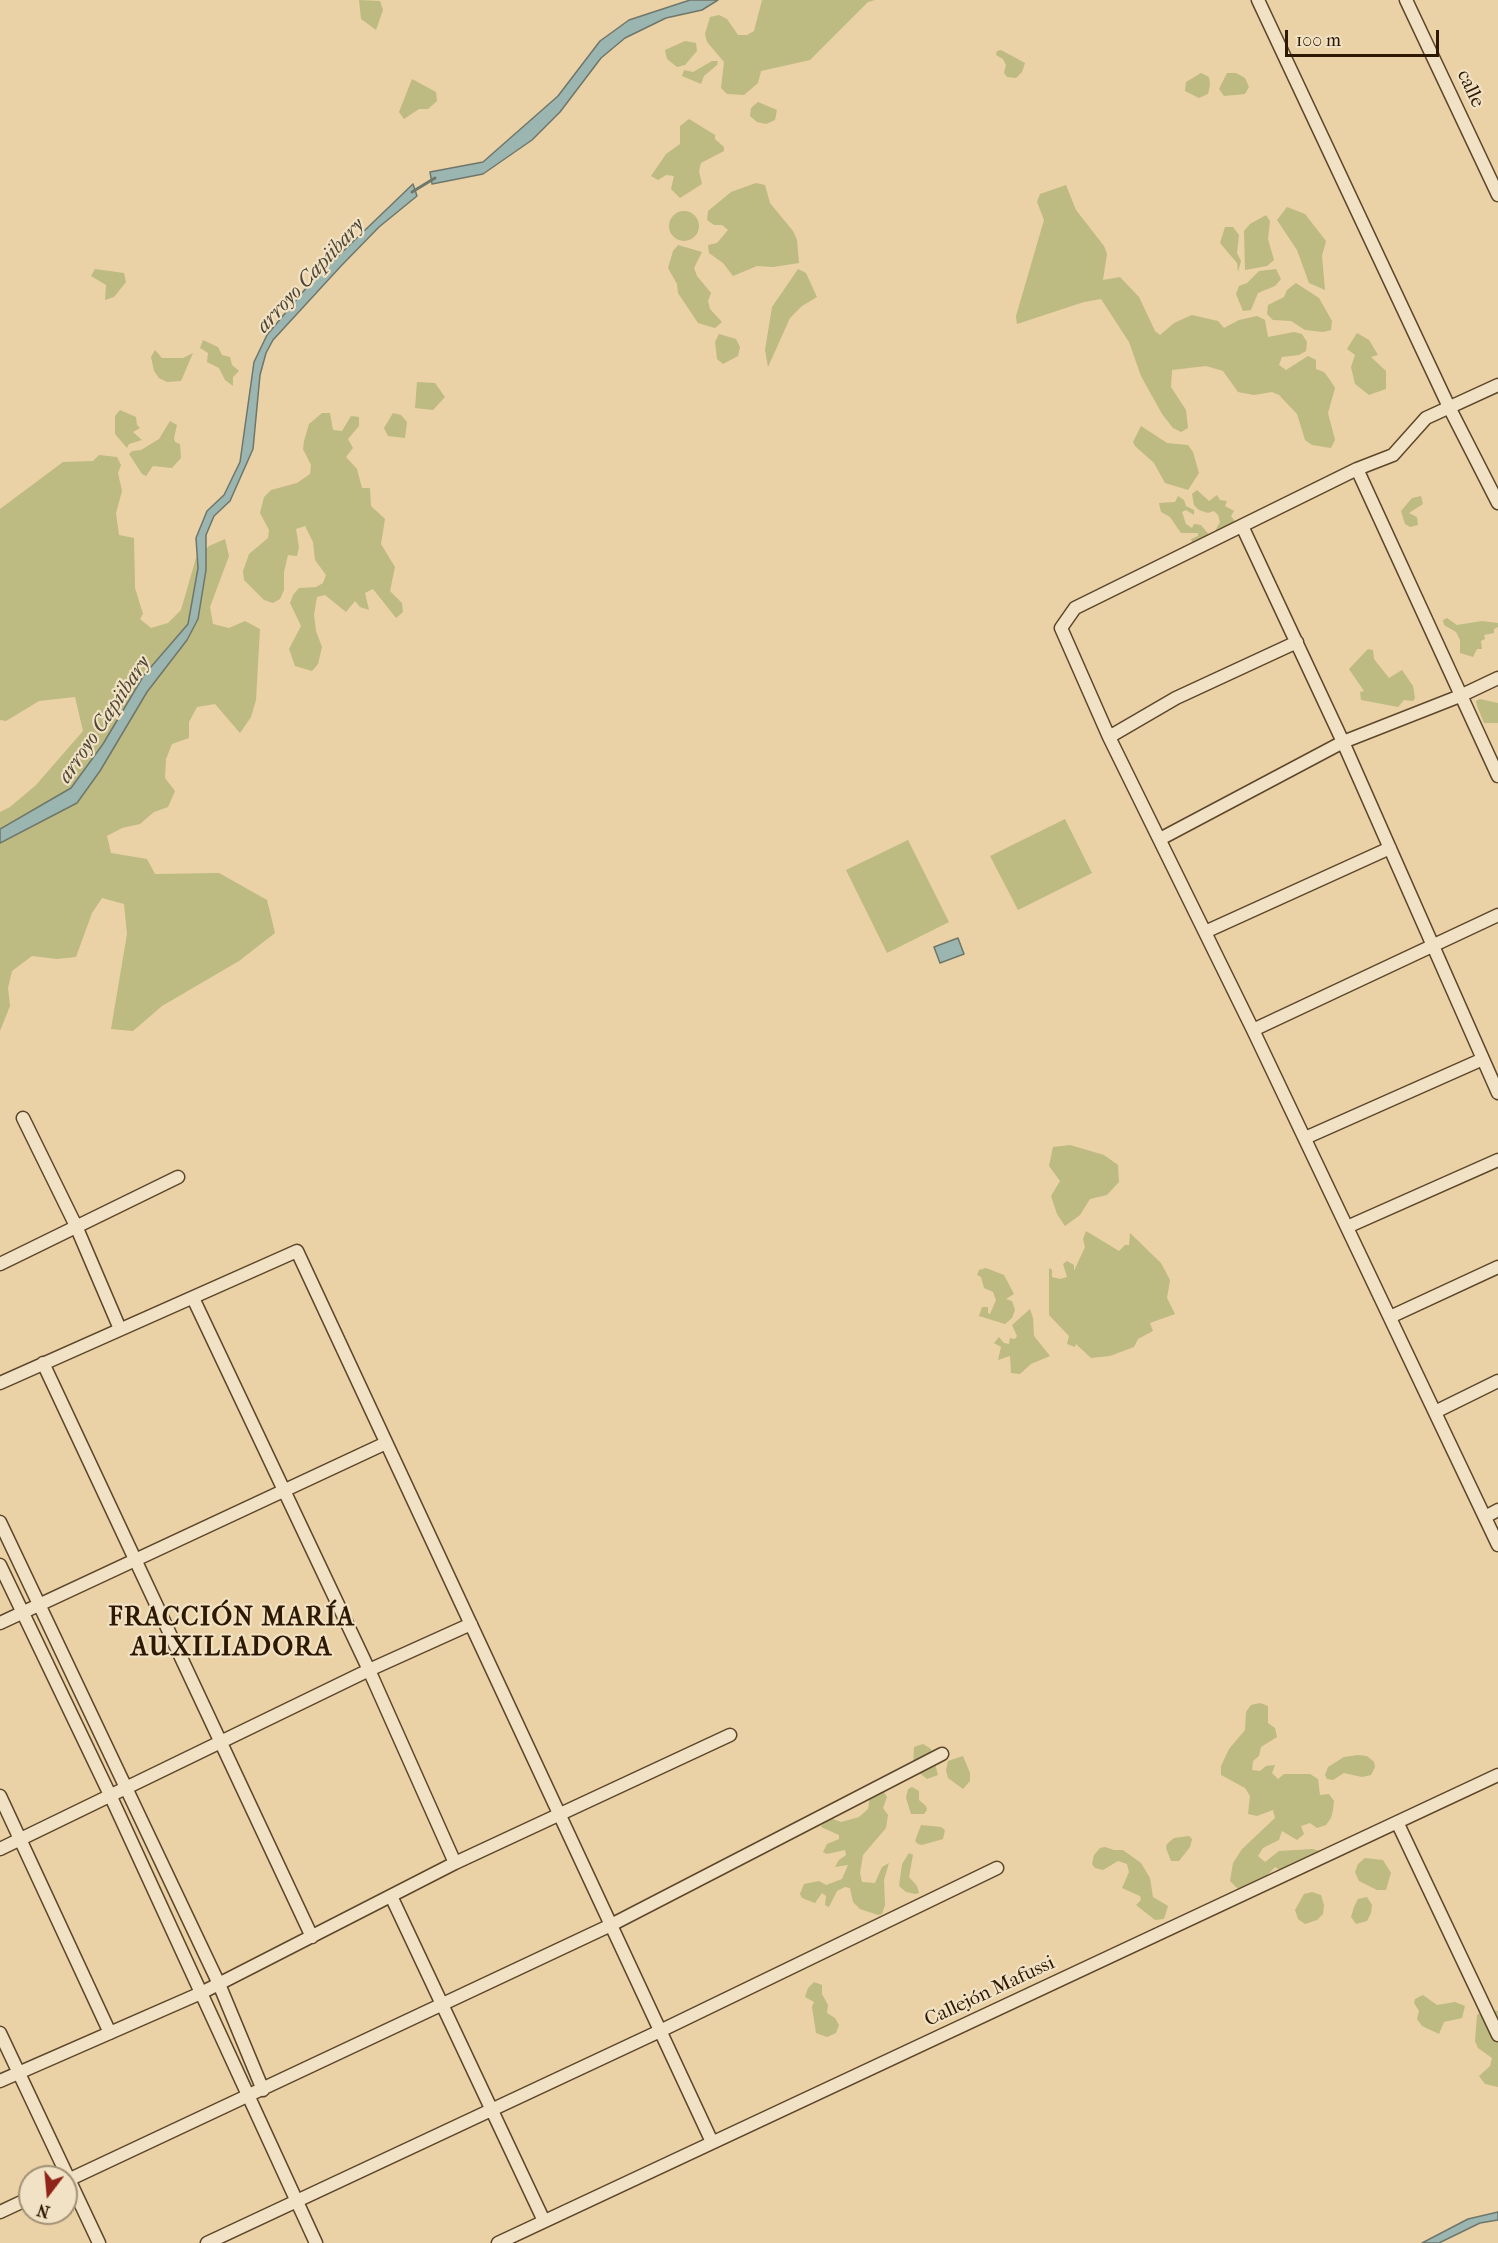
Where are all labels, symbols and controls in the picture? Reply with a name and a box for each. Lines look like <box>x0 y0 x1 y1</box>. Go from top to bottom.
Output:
scale bar <box>1288 18 1442 56</box>
text: 100 m <box>1296 30 1341 51</box>
street label: calle <box>1451 66 1489 112</box>
water label: arroyo Capiibary <box>251 213 371 339</box>
water label: arroyo Capiibary <box>53 652 157 788</box>
district label: FRACCIÓN MARÍA AUXILIADORA <box>109 1603 355 1664</box>
street label: Callejón Mafussi <box>921 1951 1059 2033</box>
north arrow <box>18 2165 78 2225</box>
text: N <box>35 2200 52 2222</box>

